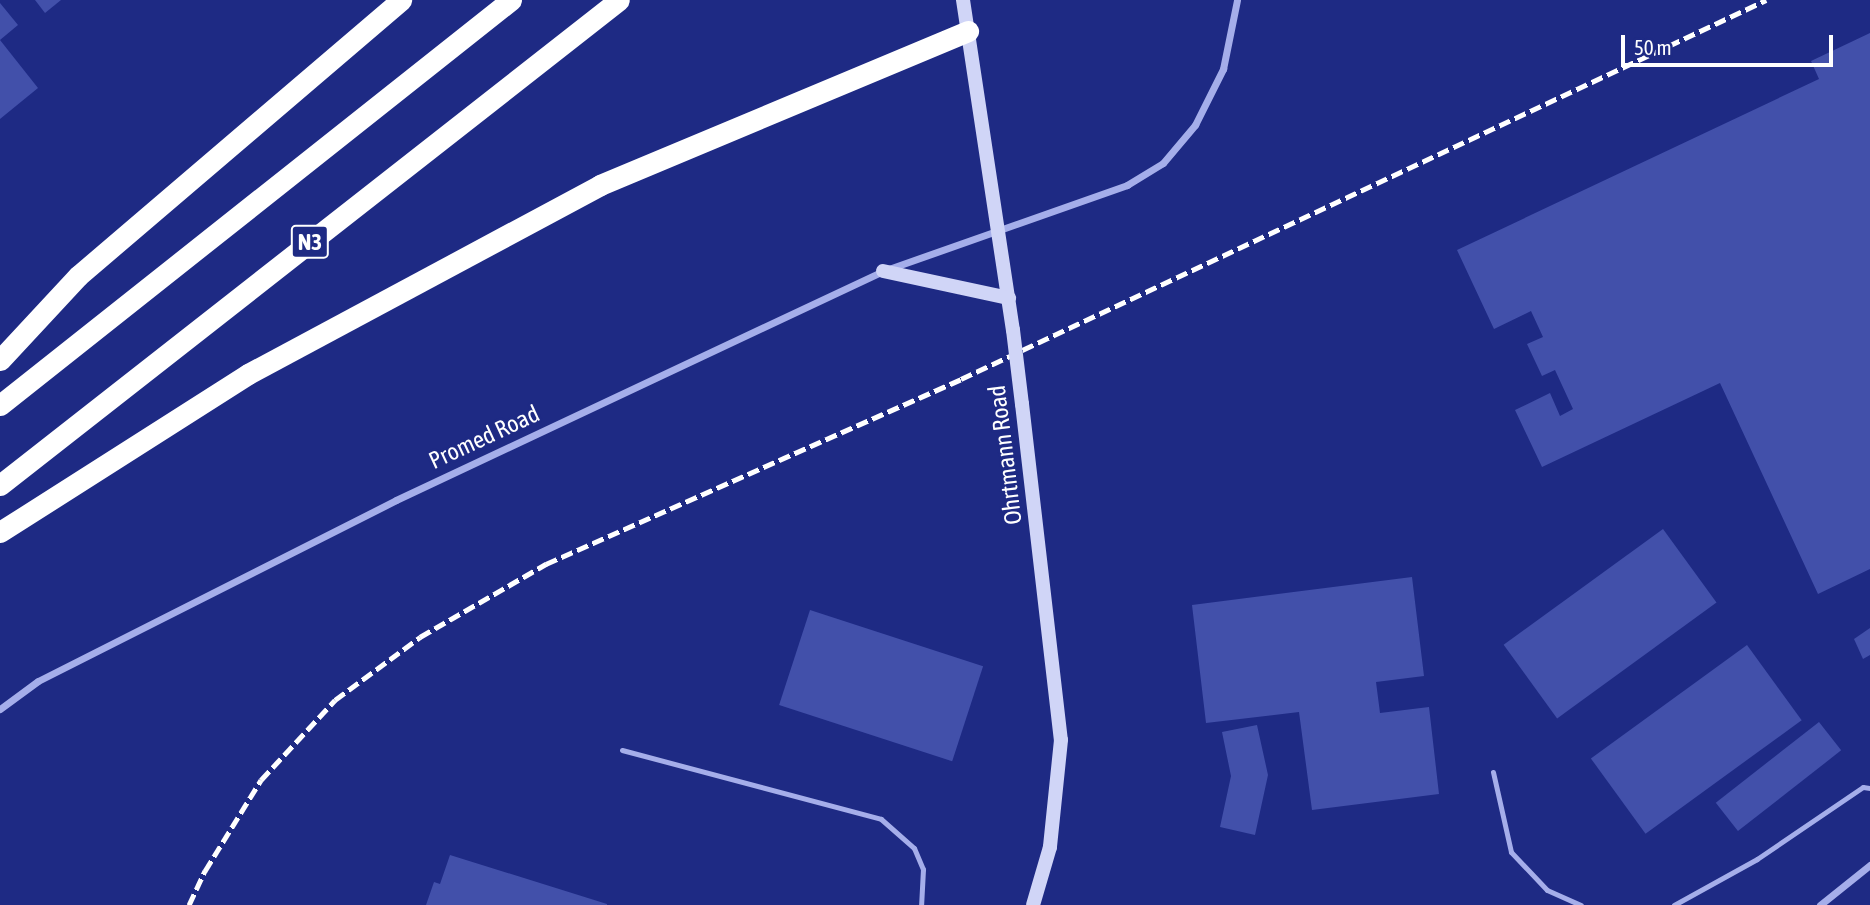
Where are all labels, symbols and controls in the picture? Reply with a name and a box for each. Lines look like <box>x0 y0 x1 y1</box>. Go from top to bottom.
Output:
scale bar <box>1625 21 1837 65</box>
text: 50 m <box>1634 35 1672 59</box>
road number: N3 <box>291 222 329 262</box>
street label: Ohrtmann Road <box>982 384 1028 526</box>
street label: Promed Road <box>424 399 544 475</box>

